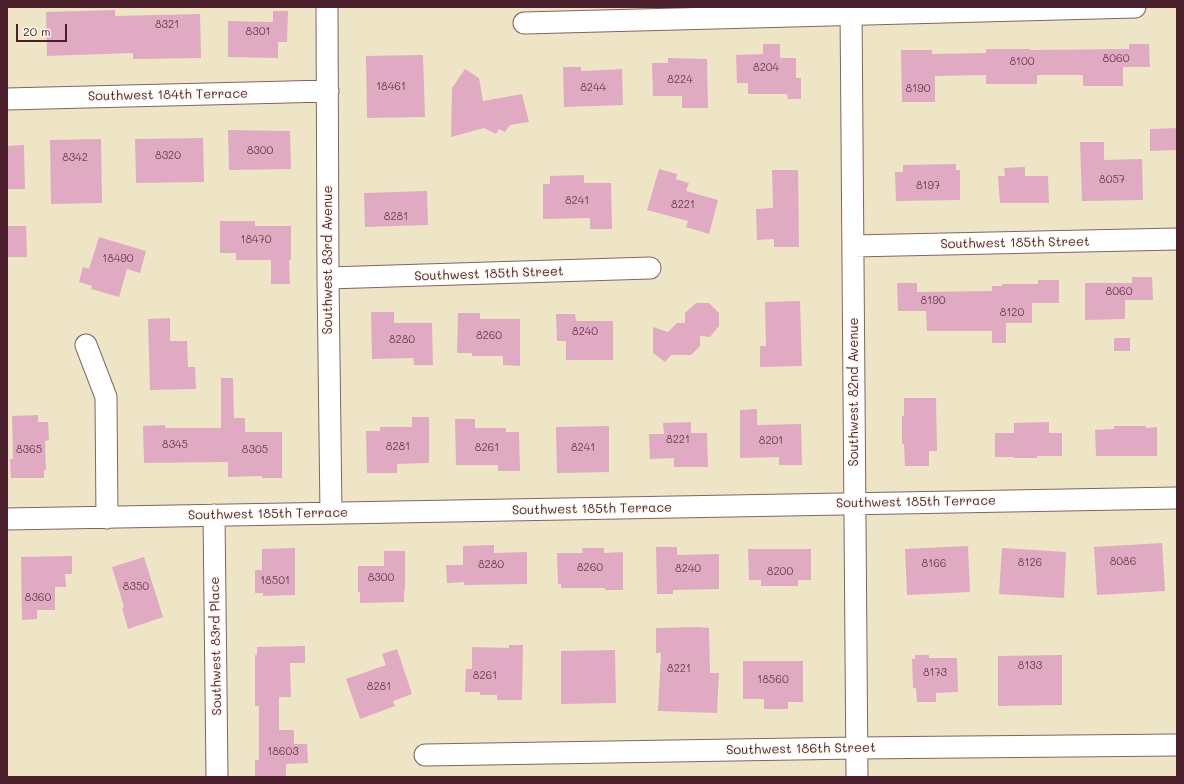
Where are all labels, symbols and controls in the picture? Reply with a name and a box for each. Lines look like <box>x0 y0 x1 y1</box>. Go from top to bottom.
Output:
scale bar <box>18 16 69 42</box>
house number: 8321 <box>155 18 179 32</box>
text: 20 m <box>23 23 51 39</box>
house number: 8301 <box>246 25 270 39</box>
house number: 8060 <box>1103 52 1129 66</box>
house number: 8100 <box>1009 55 1035 69</box>
house number: 8204 <box>753 61 779 75</box>
house number: 8224 <box>667 73 693 87</box>
house number: 18461 <box>376 80 406 94</box>
house number: 8244 <box>580 81 606 95</box>
house number: 8190 <box>906 82 930 96</box>
street label: Southwest 184th Terrace <box>88 86 248 104</box>
house number: 8300 <box>247 144 273 158</box>
house number: 8320 <box>155 149 181 163</box>
house number: 8342 <box>62 151 88 165</box>
house number: 8057 <box>1099 173 1125 187</box>
house number: 8197 <box>916 179 940 193</box>
street label: Southwest 83rd Avenue <box>320 186 336 334</box>
house number: 8241 <box>565 194 589 208</box>
house number: 8221 <box>671 198 695 212</box>
house number: 8281 <box>384 210 408 224</box>
house number: 18470 <box>241 233 271 247</box>
street label: Southwest 185th Street <box>940 234 1090 252</box>
house number: 18490 <box>102 252 134 266</box>
street label: Southwest 185th Street <box>414 264 564 284</box>
house number: 8060 <box>1106 285 1132 299</box>
house number: 8190 <box>921 294 945 308</box>
house number: 8120 <box>1000 306 1024 320</box>
street label: Southwest 82nd Avenue <box>846 317 862 467</box>
house number: 8240 <box>572 325 598 339</box>
house number: 8260 <box>476 329 502 343</box>
house number: 8280 <box>389 333 415 347</box>
house number: 8221 <box>666 433 690 447</box>
house number: 8201 <box>759 434 783 448</box>
house number: 8345 <box>162 438 188 452</box>
house number: 8281 <box>386 440 410 454</box>
house number: 8261 <box>475 441 499 455</box>
house number: 8241 <box>571 441 595 455</box>
house number: 8365 <box>16 443 42 457</box>
house number: 8305 <box>242 443 268 457</box>
street label: Southwest 185th Terrace <box>836 493 996 511</box>
street label: Southwest 185th Terrace <box>512 500 672 518</box>
street label: Southwest 185th Terrace <box>188 505 348 523</box>
house number: 8086 <box>1110 555 1136 569</box>
house number: 8126 <box>1018 556 1042 570</box>
house number: 8166 <box>922 557 946 571</box>
house number: 8280 <box>478 558 504 572</box>
house number: 8260 <box>577 561 603 575</box>
house number: 8240 <box>675 562 701 576</box>
house number: 8200 <box>767 565 793 579</box>
house number: 8300 <box>368 571 394 585</box>
house number: 18501 <box>260 574 290 588</box>
street label: Southwest 83rd Place <box>207 576 225 716</box>
house number: 8350 <box>123 580 149 594</box>
house number: 8360 <box>25 591 51 605</box>
house number: 8133 <box>1018 659 1042 673</box>
house number: 8221 <box>667 662 691 676</box>
house number: 8173 <box>923 666 947 680</box>
house number: 8261 <box>473 669 497 683</box>
house number: 18560 <box>757 673 789 687</box>
house number: 8281 <box>367 680 391 694</box>
street label: Southwest 186th Street <box>726 740 876 758</box>
house number: 18603 <box>267 745 299 759</box>

